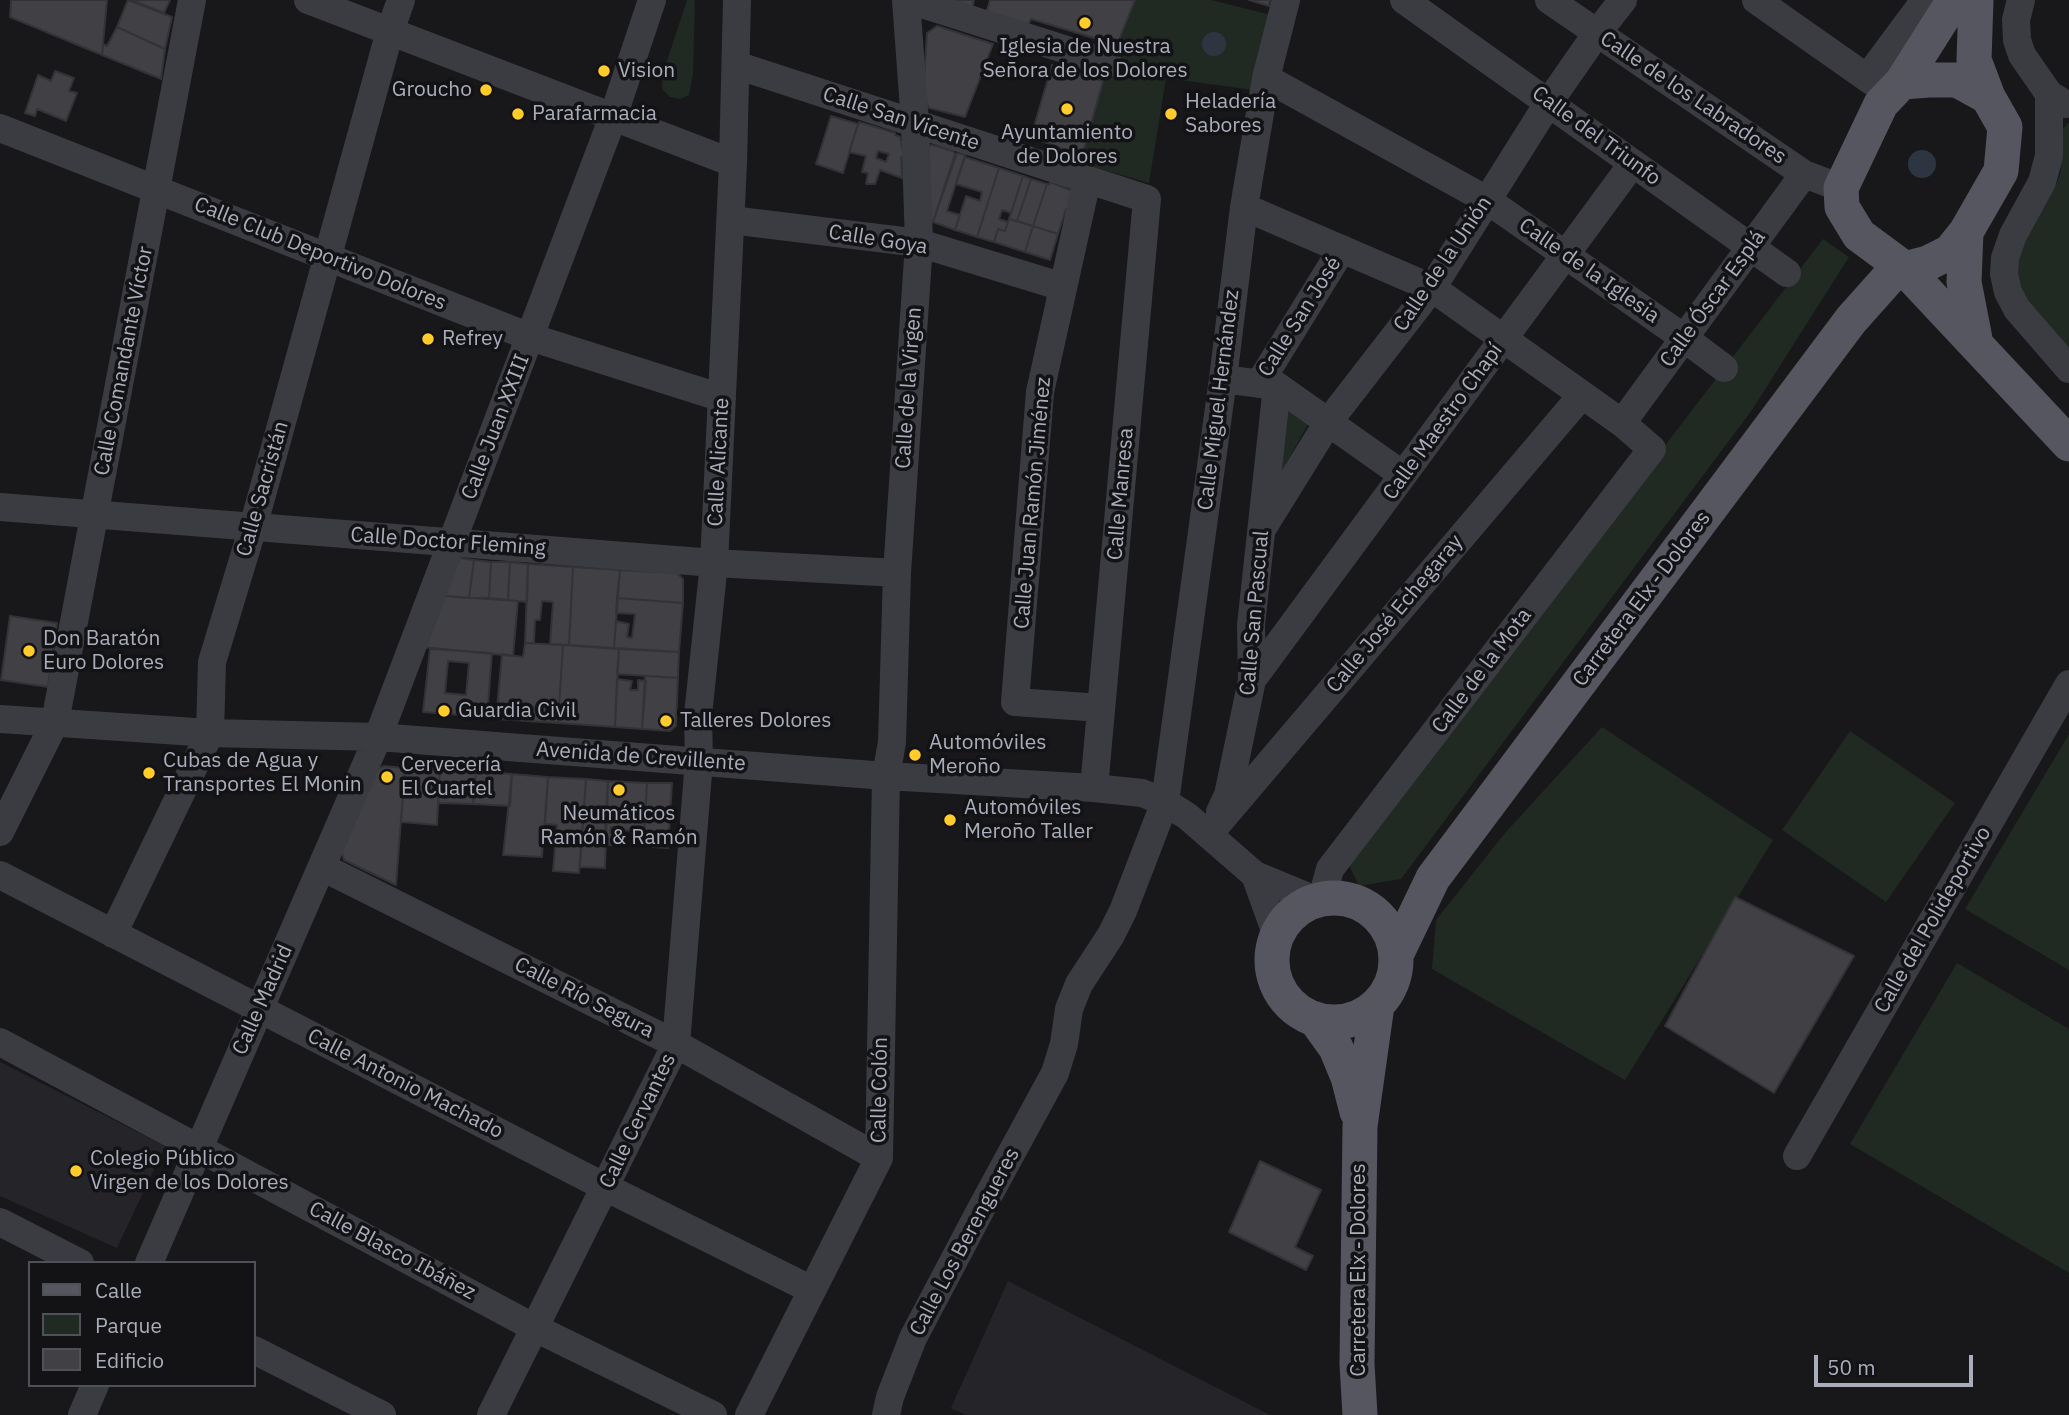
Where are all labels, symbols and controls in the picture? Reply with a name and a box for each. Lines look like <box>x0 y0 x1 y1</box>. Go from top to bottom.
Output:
marker: Iglesia de Nuestra Señora de los Dolores <box>1077 15 1093 31</box>
street label: Calle de los Labradores <box>1595 26 1791 170</box>
place label: Iglesia de Nuestra Señora de los Dolores <box>982 34 1188 84</box>
place label: Vision <box>618 58 675 84</box>
marker: Vision <box>596 63 612 79</box>
place label: Groucho <box>392 77 472 103</box>
street label: Calle del Triunfo <box>1527 81 1665 191</box>
marker: Groucho <box>478 82 494 98</box>
street label: Calle San Vicente <box>820 82 982 156</box>
place label: Heladería Sabores <box>1185 89 1276 139</box>
place label: Parafarmacia <box>532 101 657 127</box>
marker: Ayuntamiento de Dolores <box>1059 101 1075 117</box>
marker: Parafarmacia <box>510 106 526 122</box>
marker: Heladería Sabores <box>1163 106 1179 122</box>
place label: Ayuntamiento de Dolores <box>1001 120 1133 170</box>
street label: Calle Club Deportivo Dolores <box>190 192 450 316</box>
street label: Calle de la Unión <box>1388 192 1498 336</box>
street label: Calle de la Iglesia <box>1514 213 1664 329</box>
street label: Calle Goya <box>827 220 929 260</box>
street label: Calle Óscar Esplá <box>1655 226 1771 372</box>
street label: Calle Comandante Víctor <box>89 244 159 478</box>
street label: Calle San José <box>1253 252 1347 382</box>
street label: Calle Miguel Hernández <box>1193 288 1245 512</box>
street label: Calle de la Virgen <box>891 306 927 470</box>
place label: Refrey <box>442 326 503 352</box>
marker: Refrey <box>420 331 436 347</box>
street label: Calle Maestro Chapí <box>1378 339 1508 505</box>
street label: Calle Juan XXIII <box>457 351 535 503</box>
street label: Calle Juan Ramón Jiménez <box>1009 376 1057 630</box>
street label: Calle Alicante <box>703 397 735 527</box>
street label: Calle Sacristán <box>232 418 294 560</box>
street label: Calle Manresa <box>1103 427 1139 561</box>
street label: Carretera Elx - Dolores <box>1568 506 1716 692</box>
street label: Calle Doctor Fleming <box>349 523 547 561</box>
street label: Calle San Pascual <box>1235 529 1275 697</box>
street label: Calle José Echegaray <box>1321 530 1469 698</box>
street label: Calle de la Mota <box>1427 604 1537 738</box>
place label: Don Baratón Euro Dolores <box>43 626 164 676</box>
marker: Don Baratón Euro Dolores <box>21 643 37 659</box>
place label: Guardia Civil <box>458 698 577 724</box>
marker: Guardia Civil <box>436 703 452 719</box>
place label: Talleres Dolores <box>680 708 832 734</box>
marker: Talleres Dolores <box>658 713 674 729</box>
place label: Automóviles Meroño <box>929 730 1046 780</box>
street label: Avenida de Crevillente <box>535 737 747 777</box>
marker: Automóviles Meroño <box>907 747 923 763</box>
place label: Cubas de Agua y Transportes El Monin <box>163 748 362 798</box>
place label: Cervecería El Cuartel <box>401 752 501 802</box>
marker: Cubas de Agua y Transportes El Monin <box>141 765 157 781</box>
marker: Cervecería El Cuartel <box>379 769 395 785</box>
marker: Neumáticos Ramón & Ramón <box>611 782 627 798</box>
place label: Automóviles Meroño Taller <box>964 795 1093 845</box>
place label: Neumáticos Ramón & Ramón <box>540 801 698 851</box>
marker: Automóviles Meroño Taller <box>942 812 958 828</box>
street label: Calle del Polideportivo <box>1869 822 1997 1018</box>
street label: Calle Madrid <box>228 941 298 1059</box>
street label: Calle Río Segura <box>510 952 658 1044</box>
street label: Calle Antonio Machado <box>303 1024 507 1144</box>
street label: Calle Colón <box>866 1037 894 1143</box>
street label: Calle Cervantes <box>594 1049 682 1193</box>
street label: Calle Los Berengueres <box>905 1144 1025 1340</box>
place label: Colegio Público Virgen de los Dolores <box>90 1146 289 1196</box>
marker: Colegio Público Virgen de los Dolores <box>68 1163 84 1179</box>
street label: Carretera Elx - Dolores <box>1346 1163 1372 1377</box>
street label: Calle Blasco Ibáñez <box>304 1196 480 1306</box>
legend <box>28 1261 256 1387</box>
text: Calle <box>95 1276 142 1304</box>
text: Parque <box>95 1311 162 1339</box>
scale bar <box>1817 1342 1976 1386</box>
text: Edificio <box>95 1346 164 1374</box>
text: 50 m <box>1827 1353 1876 1381</box>

